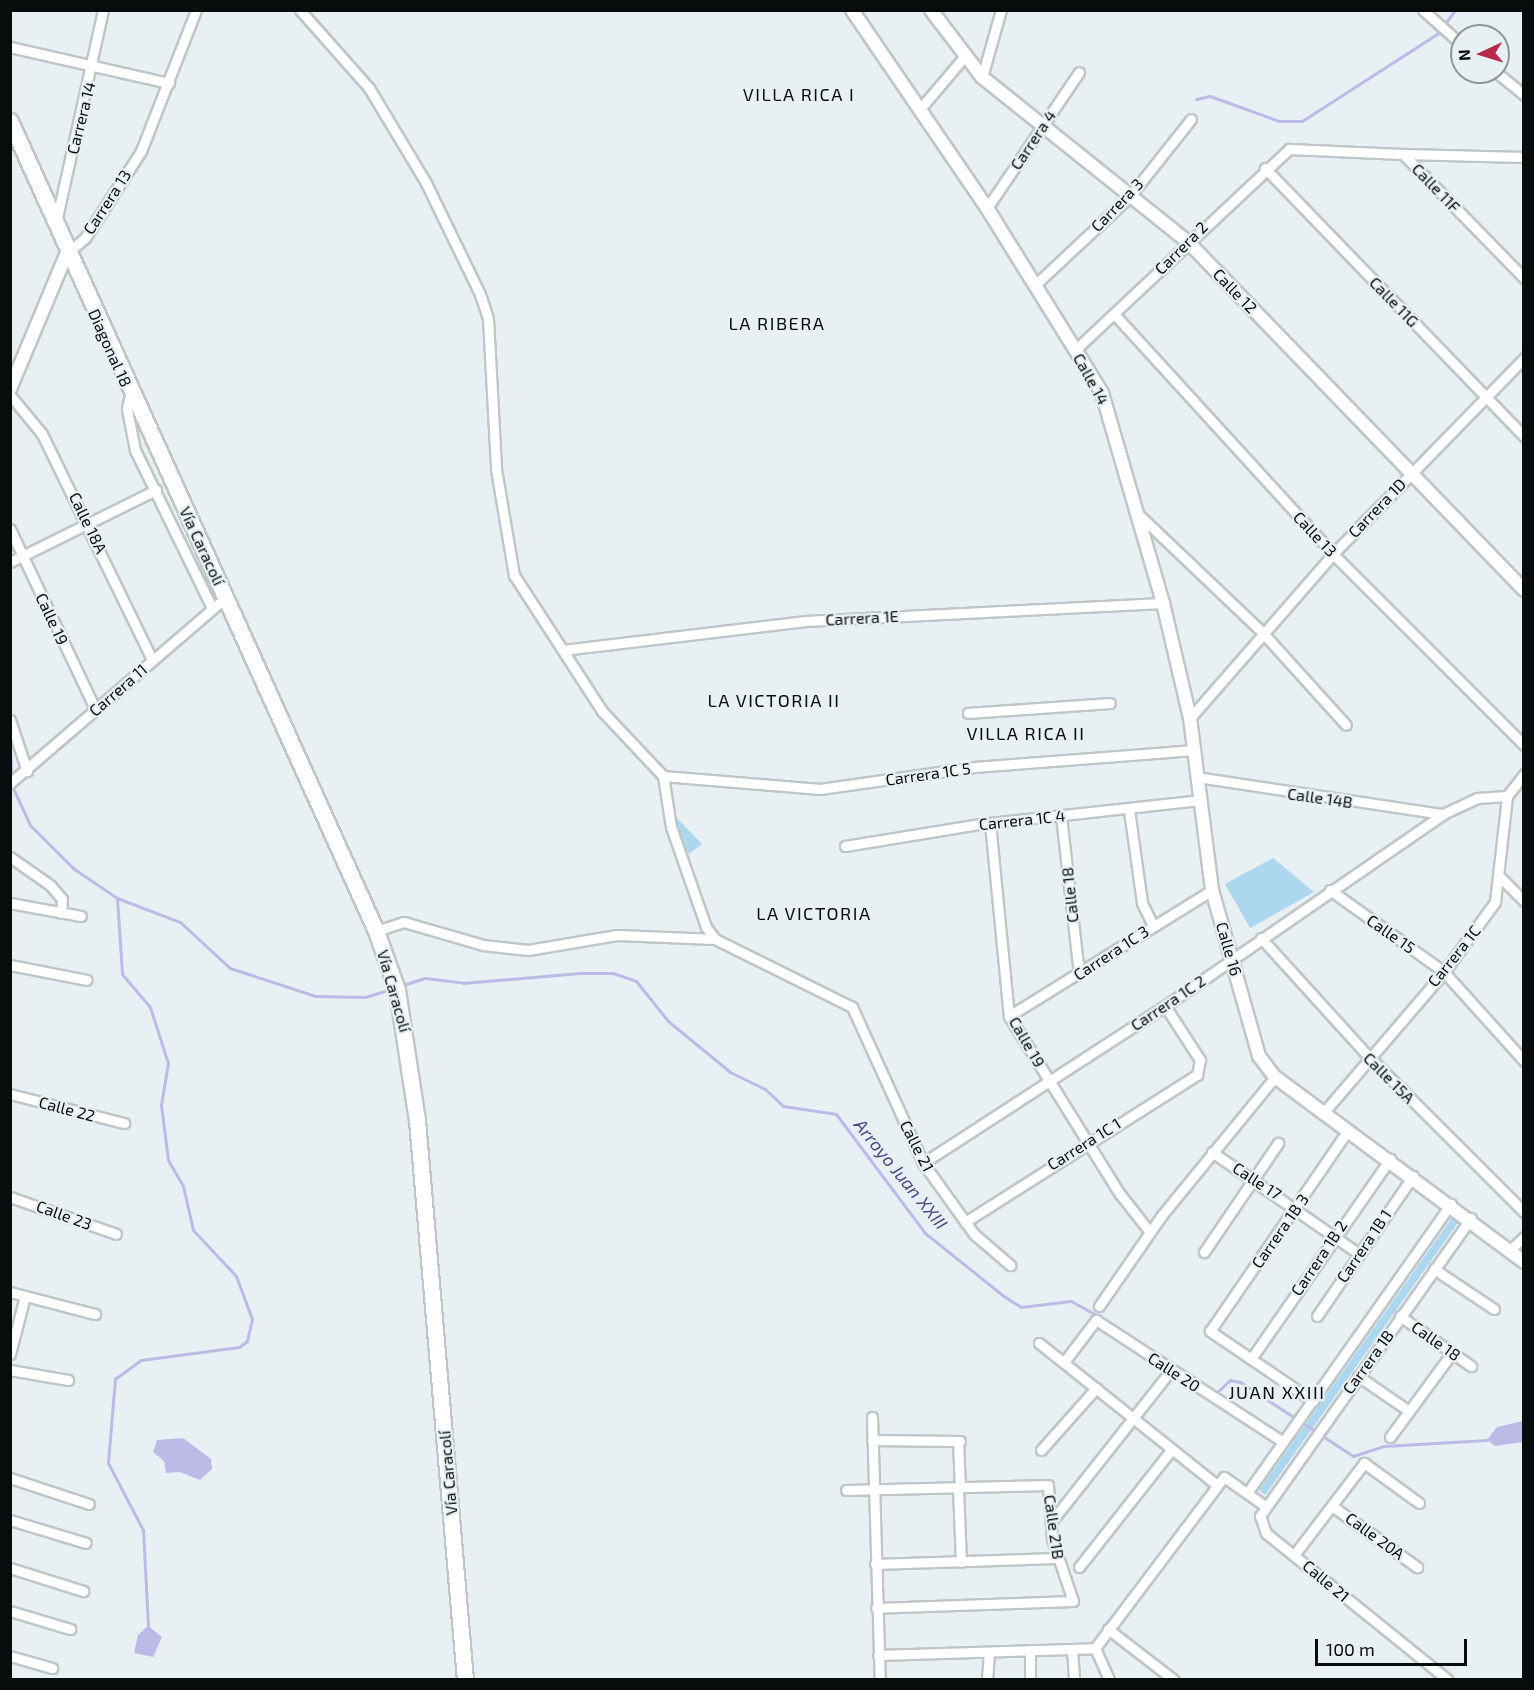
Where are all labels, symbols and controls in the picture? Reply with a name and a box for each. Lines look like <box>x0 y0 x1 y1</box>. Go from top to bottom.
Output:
north arrow <box>1450 24 1510 84</box>
text: N <box>1454 49 1473 62</box>
street label: Carrera 14 <box>63 80 99 156</box>
district label: VILLA RICA I <box>742 83 856 105</box>
street label: Carrera 4 <box>1006 107 1060 173</box>
street label: Calle 11F <box>1408 159 1464 217</box>
street label: Carrera 13 <box>79 166 135 238</box>
street label: Carrera 3 <box>1087 174 1147 236</box>
street label: Carrera 2 <box>1151 218 1211 278</box>
street label: Calle 12 <box>1209 265 1261 317</box>
street label: Calle 11G <box>1365 273 1423 331</box>
street label: Diagonal 18 <box>84 306 136 390</box>
district label: LA RIBERA <box>728 312 826 334</box>
street label: Calle 14 <box>1069 350 1113 408</box>
street label: Carrera 1D <box>1344 474 1410 542</box>
street label: Calle 18A <box>65 489 111 557</box>
street label: Vía Caracolí <box>175 504 229 588</box>
street label: Calle 13 <box>1289 507 1341 561</box>
street label: Calle 19 <box>32 590 72 648</box>
street label: Carrera 1E <box>825 606 899 630</box>
street label: Carrera 11 <box>85 660 151 720</box>
district label: LA VICTORIA II <box>707 689 841 711</box>
district label: VILLA RICA II <box>966 722 1086 744</box>
street label: Carrera 1C 5 <box>884 759 972 789</box>
street label: Calle 14B <box>1286 784 1354 812</box>
street label: Carrera 1C 4 <box>978 806 1066 834</box>
street label: Calle 18 <box>1058 866 1082 924</box>
district label: LA VICTORIA <box>756 902 872 924</box>
street label: Calle 15 <box>1363 911 1419 957</box>
street label: Calle 16 <box>1212 920 1246 978</box>
street label: Carrera 1C <box>1423 921 1485 991</box>
street label: Carrera 1C 3 <box>1070 922 1152 984</box>
street label: Vía Caracolí <box>373 948 415 1034</box>
street label: Carrera 1C 2 <box>1127 971 1209 1035</box>
street label: Calle 19 <box>1005 1013 1049 1071</box>
street label: Calle 15A <box>1359 1048 1419 1108</box>
street label: Calle 22 <box>37 1092 97 1126</box>
water label: Arroyo Juan XXIII <box>850 1114 952 1234</box>
street label: Carrera 1C 1 <box>1044 1114 1124 1174</box>
street label: Calle 21 <box>896 1117 938 1175</box>
street label: Calle 17 <box>1229 1158 1285 1204</box>
street label: Carrera 1B 3 <box>1247 1190 1313 1272</box>
street label: Calle 23 <box>34 1196 94 1234</box>
street label: Carrera 1B 1 <box>1333 1206 1395 1286</box>
street label: Carrera 1B 2 <box>1287 1217 1351 1299</box>
street label: Calle 18 <box>1408 1317 1464 1365</box>
street label: Carrera 1B <box>1338 1326 1398 1398</box>
street label: Calle 20 <box>1144 1348 1204 1396</box>
district label: JUAN XXIII <box>1228 1381 1326 1403</box>
street label: Vía Caracolí <box>435 1430 461 1516</box>
street label: Calle 21B <box>1040 1494 1068 1560</box>
street label: Calle 20A <box>1342 1508 1408 1564</box>
street label: Calle 21 <box>1299 1556 1353 1606</box>
scale bar <box>1318 1627 1470 1665</box>
text: 100 m <box>1326 1638 1375 1660</box>

